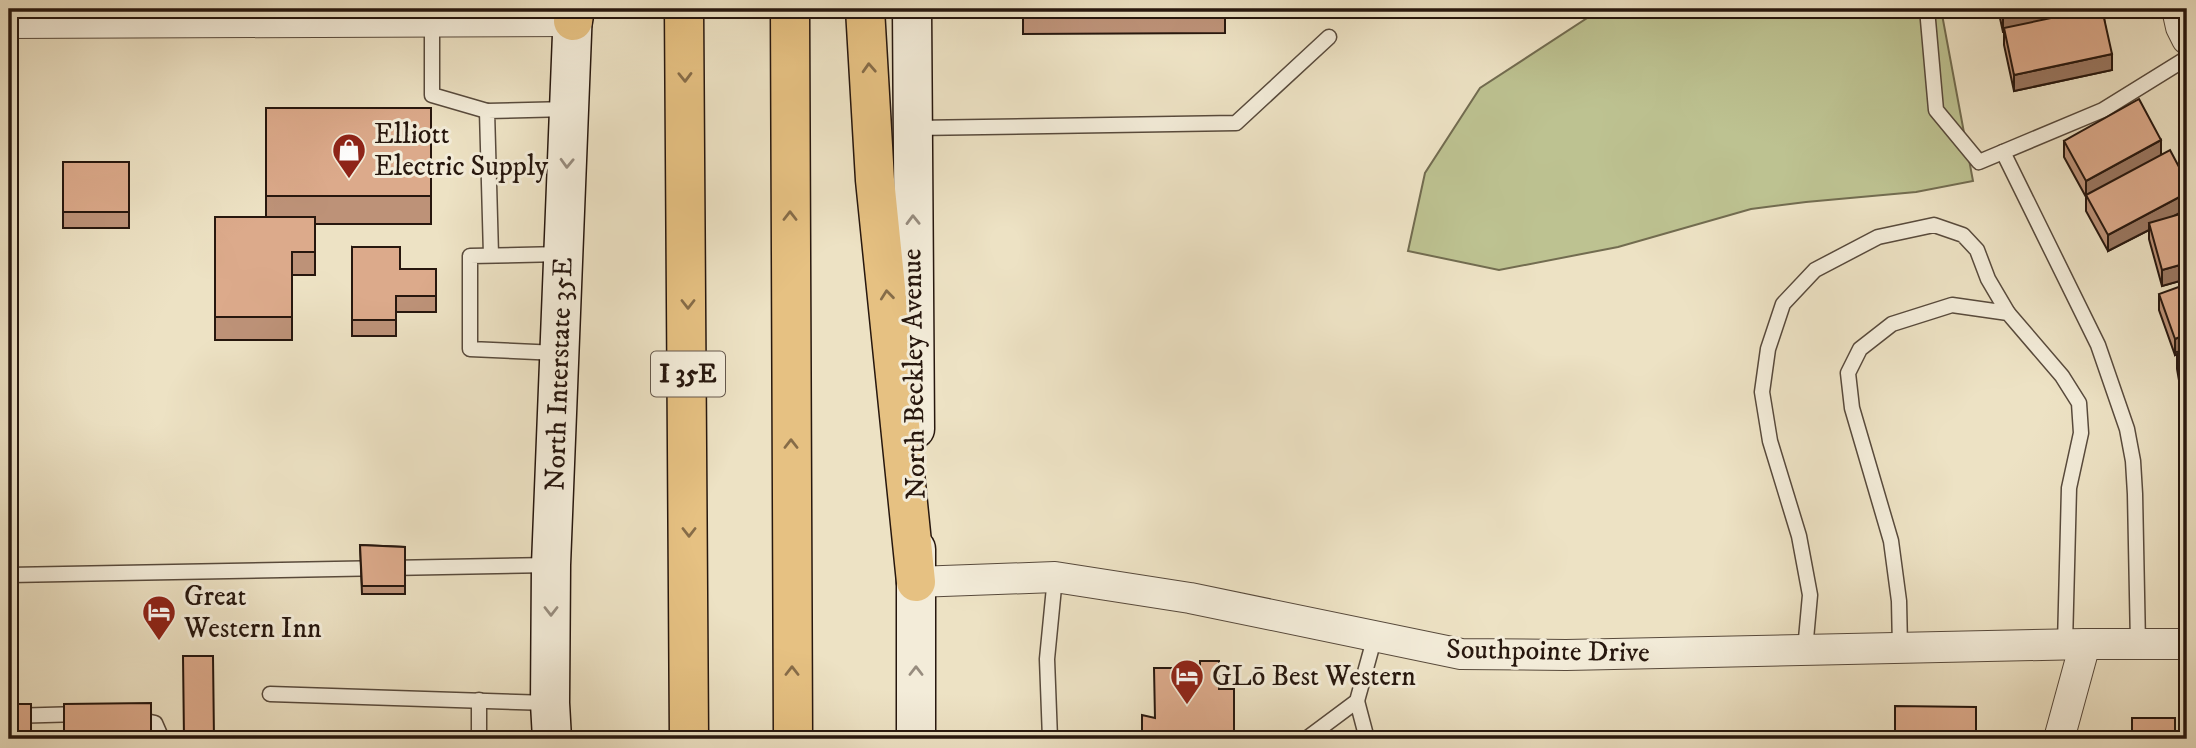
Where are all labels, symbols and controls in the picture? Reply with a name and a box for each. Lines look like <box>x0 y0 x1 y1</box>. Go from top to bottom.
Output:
one-way arrow <box>861 62 876 73</box>
one-way arrow <box>677 72 693 83</box>
place label: Elliott Electric Supply <box>374 117 549 184</box>
shop icon: Elliott Electric Supply <box>330 131 368 180</box>
one-way arrow <box>560 158 575 169</box>
one-way arrow <box>782 210 798 221</box>
one-way arrow <box>905 214 921 225</box>
street label: North Beckley Avenue <box>894 248 934 500</box>
street label: North Interstate 35E <box>537 256 581 492</box>
one-way arrow <box>880 289 895 300</box>
one-way arrow <box>680 299 695 310</box>
road number: I 35E <box>651 352 725 396</box>
one-way arrow <box>783 438 799 448</box>
one-way arrow <box>681 527 696 538</box>
place label: Great Western Inn <box>183 579 322 646</box>
hotel icon: Great Western Inn <box>140 593 178 642</box>
one-way arrow <box>543 606 559 616</box>
street label: Southpointe Drive <box>1446 632 1650 670</box>
hotel icon: GLō Best Western <box>1168 657 1206 706</box>
place label: GLō Best Western <box>1212 659 1416 694</box>
one-way arrow <box>784 665 800 676</box>
one-way arrow <box>908 665 924 676</box>

